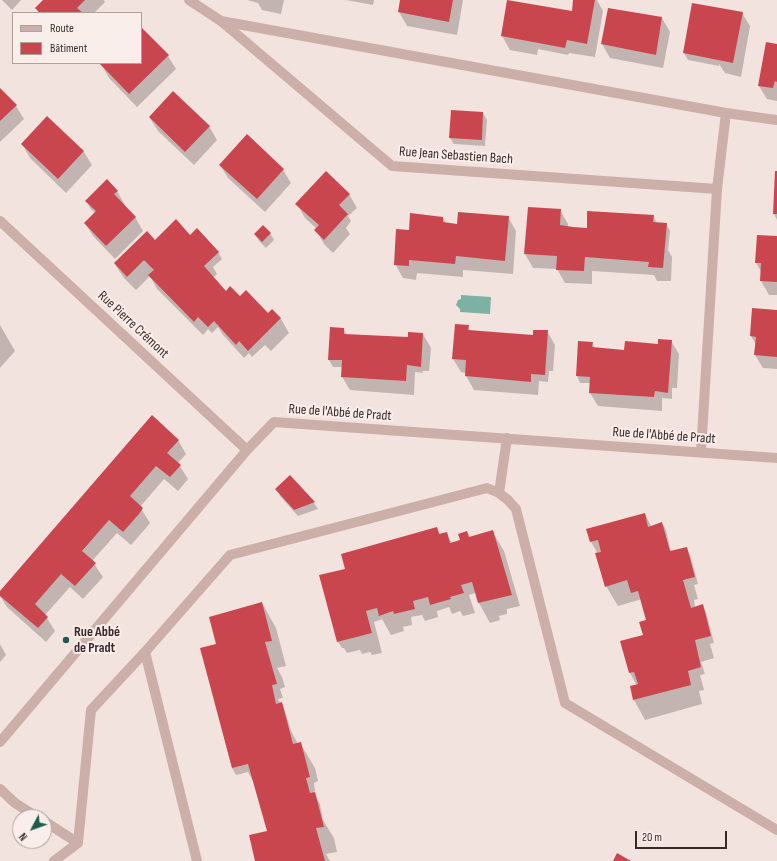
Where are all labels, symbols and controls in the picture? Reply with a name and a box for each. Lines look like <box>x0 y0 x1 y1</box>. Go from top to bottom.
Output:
legend <box>12 12 142 64</box>
text: Route <box>50 21 74 36</box>
text: Bâtiment <box>50 41 87 56</box>
street label: Rue Jean Sebastien Bach <box>399 144 513 168</box>
street label: Rue Pierre Crémont <box>94 288 172 362</box>
street label: Rue de l'Abbé de Pradt <box>288 401 392 425</box>
street label: Rue de l'Abbé de Pradt <box>612 424 716 448</box>
place label: Rue Abbé de Pradt <box>74 624 120 656</box>
marker: Rue Abbé de Pradt <box>61 635 71 645</box>
north arrow <box>12 809 52 849</box>
scale bar <box>637 823 729 849</box>
text: N <box>16 830 30 843</box>
text: 20 m <box>642 830 662 845</box>

